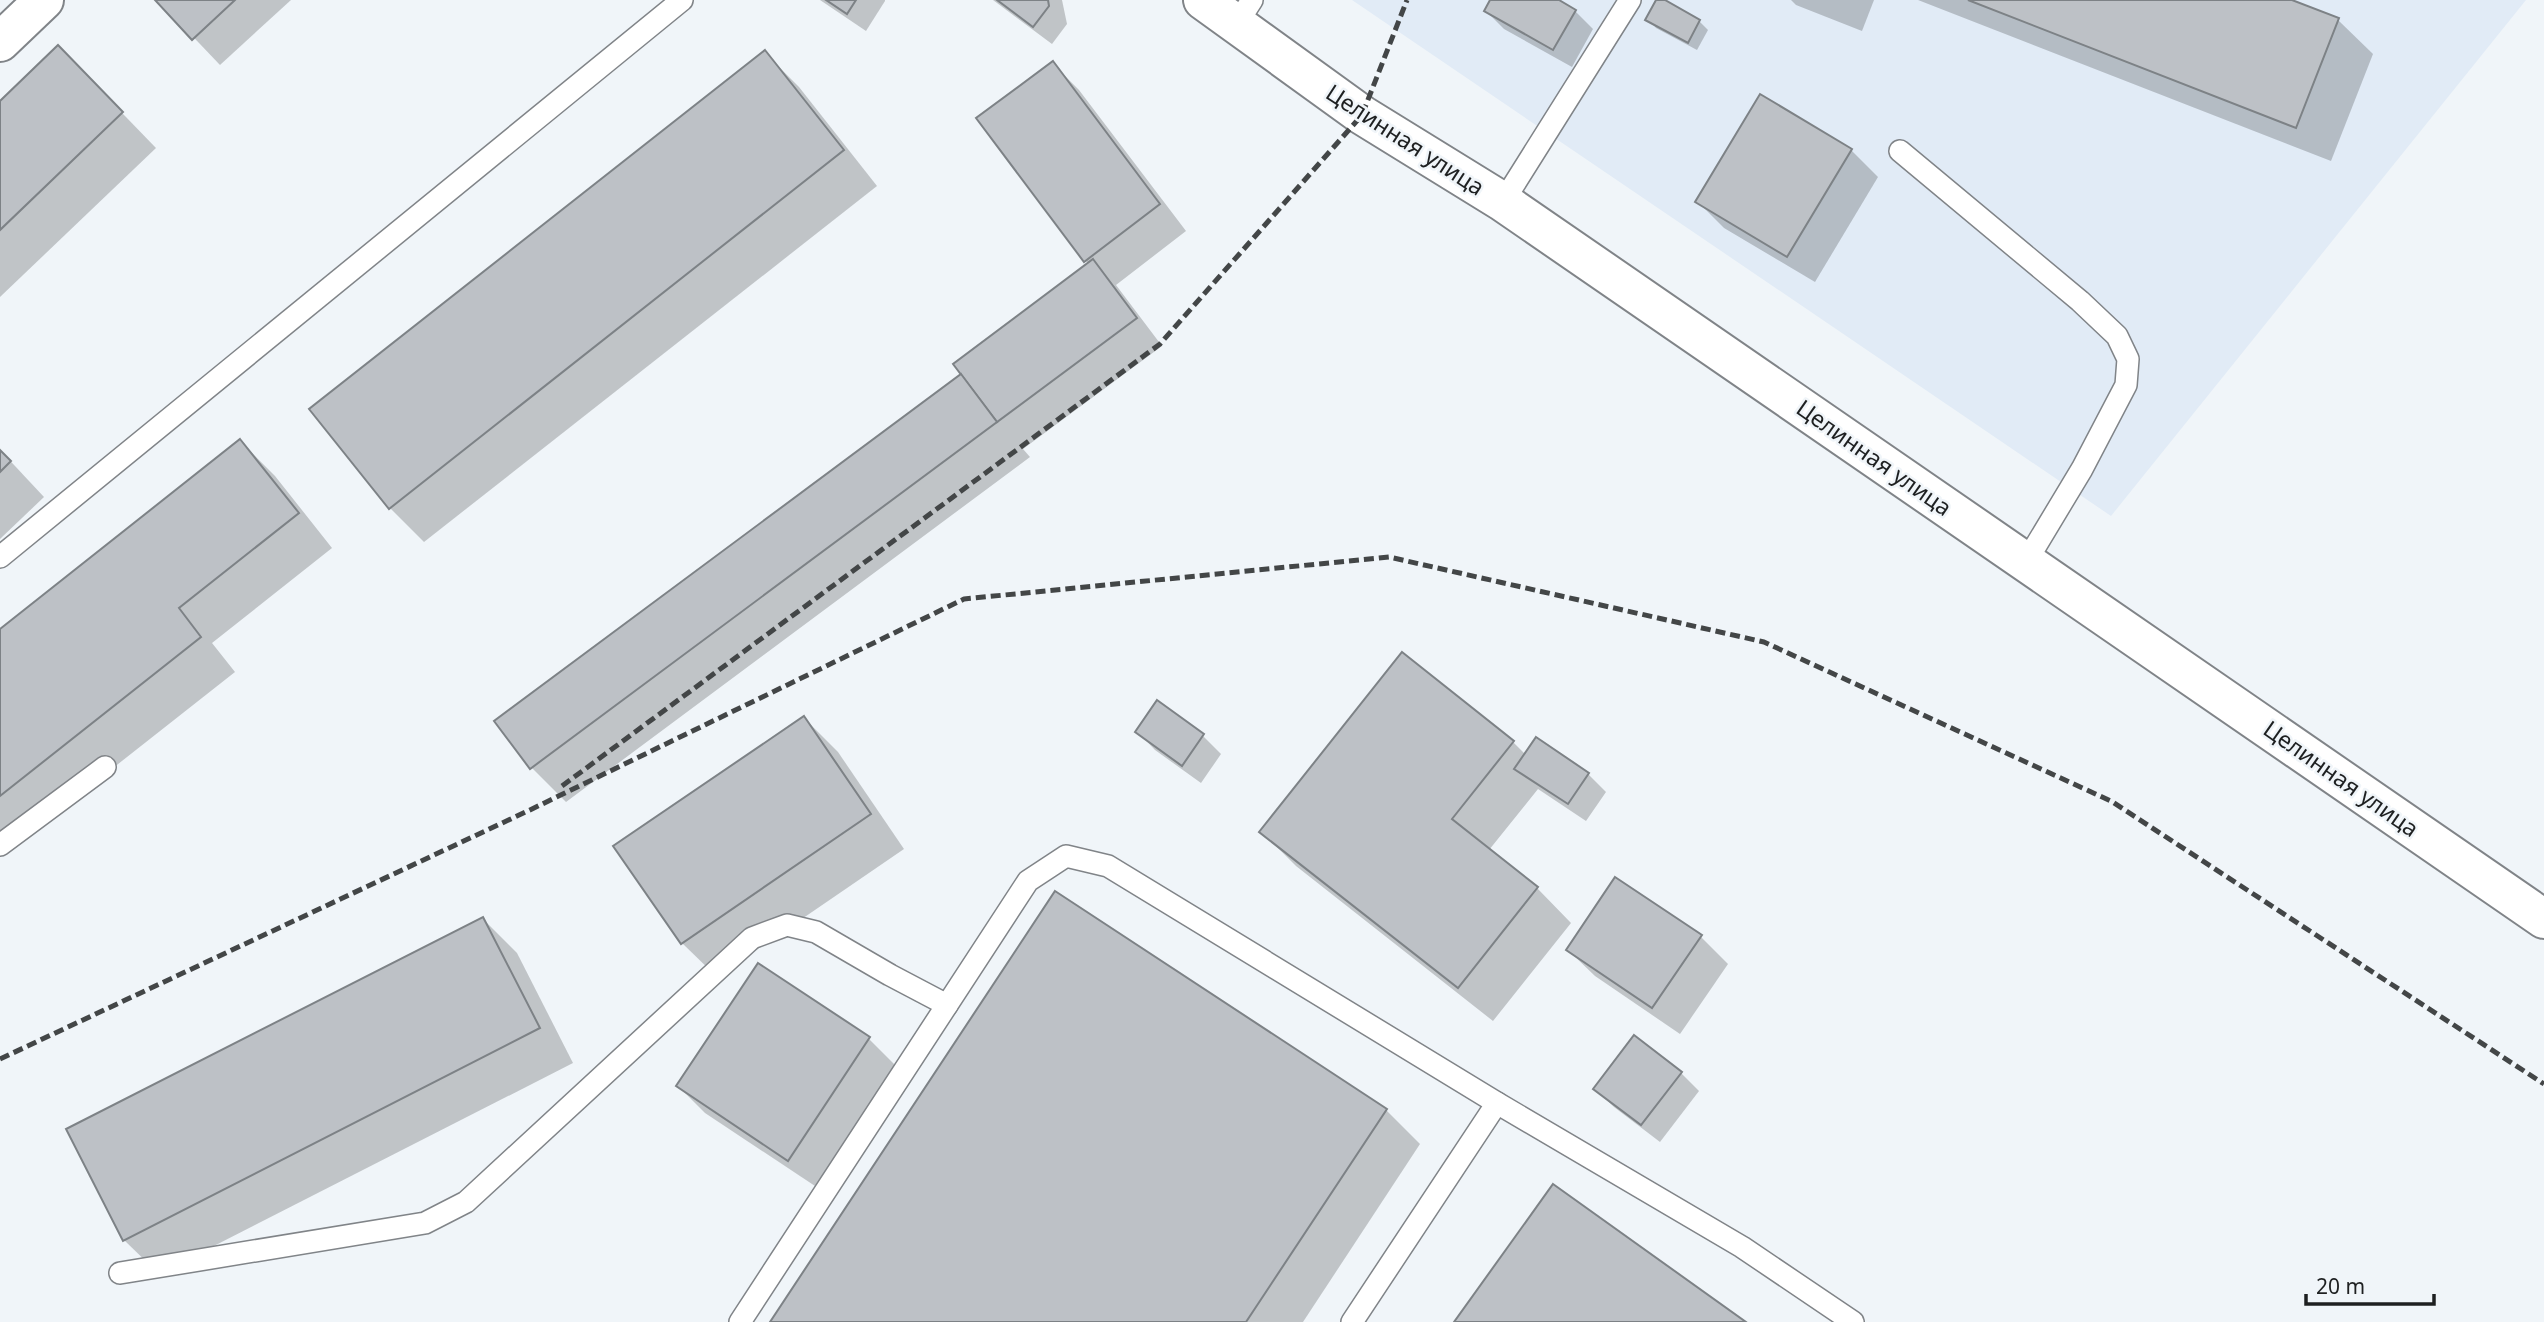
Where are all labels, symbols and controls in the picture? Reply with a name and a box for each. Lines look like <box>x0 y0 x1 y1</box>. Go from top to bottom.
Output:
street label: Целинная улица <box>1320 76 1491 202</box>
street label: Целинная улица <box>1790 392 1959 523</box>
street label: Целинная улица <box>2257 713 2426 844</box>
scale bar <box>2306 1262 2434 1306</box>
text: 20 m <box>2316 1272 2365 1300</box>

